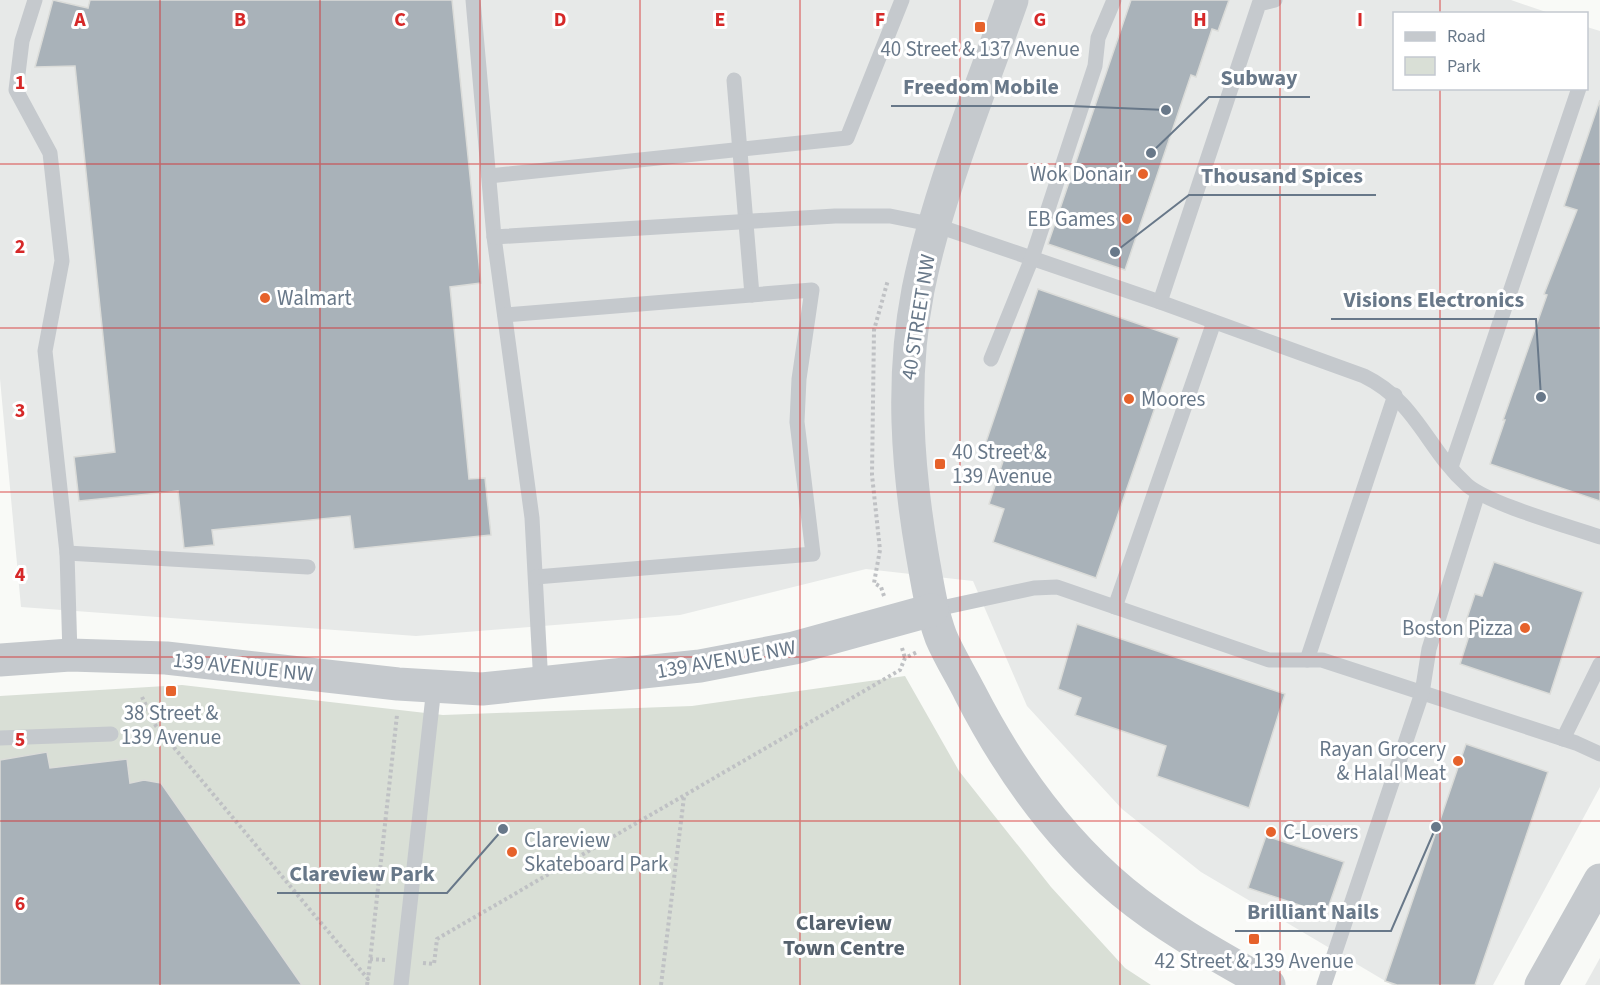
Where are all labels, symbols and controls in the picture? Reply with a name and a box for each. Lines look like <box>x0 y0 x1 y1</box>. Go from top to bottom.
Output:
text: A <box>73 6 86 34</box>
text: B <box>234 6 246 34</box>
text: C <box>394 6 406 34</box>
text: D <box>554 6 566 34</box>
text: E <box>715 6 725 34</box>
text: F <box>875 6 885 34</box>
text: G <box>1034 6 1046 34</box>
text: H <box>1193 6 1207 34</box>
text: I <box>1357 6 1363 34</box>
legend <box>1393 12 1588 90</box>
marker: 40 Street & 137 Avenue <box>973 20 987 34</box>
text: Road <box>1447 24 1486 49</box>
place label: 40 Street & 137 Avenue <box>880 34 1080 64</box>
text: Park <box>1447 54 1481 79</box>
callout: Subway <box>1209 57 1310 97</box>
text: Subway <box>1220 62 1298 94</box>
callout: Freedom Mobile <box>891 66 1071 106</box>
text: 1 <box>15 69 25 97</box>
text: Freedom Mobile <box>903 71 1059 103</box>
callout: Thousand Spices <box>1189 155 1376 195</box>
place label: Wok Donair <box>1030 159 1132 189</box>
text: Thousand Spices <box>1201 160 1363 192</box>
marker: Wok Donair <box>1136 167 1150 181</box>
place label: EB Games <box>1027 204 1115 234</box>
marker: EB Games <box>1120 212 1134 226</box>
text: 2 <box>15 233 25 261</box>
street label: 40 STREET NW <box>893 252 943 382</box>
callout: Visions Electronics <box>1331 279 1536 319</box>
place label: Walmart <box>277 283 351 313</box>
text: Visions Electronics <box>1343 284 1525 316</box>
marker: Walmart <box>258 291 272 305</box>
place label: Moores <box>1141 384 1206 414</box>
marker: Moores <box>1122 392 1136 406</box>
text: 3 <box>15 397 25 425</box>
place label: 40 Street & 139 Avenue <box>952 437 1052 491</box>
marker: 40 Street & 139 Avenue <box>933 457 947 471</box>
text: 4 <box>15 561 26 589</box>
place label: Boston Pizza <box>1402 613 1513 643</box>
marker: Boston Pizza <box>1518 621 1532 635</box>
street label: 139 AVENUE NW <box>654 632 799 686</box>
street label: 139 AVENUE NW <box>171 645 315 689</box>
marker: 38 Street & 139 Avenue <box>164 684 178 698</box>
place label: 38 Street & 139 Avenue <box>121 698 221 752</box>
text: 5 <box>15 726 25 754</box>
place label: Rayan Grocery & Halal Meat <box>1319 734 1446 788</box>
marker: Rayan Grocery & Halal Meat <box>1451 754 1465 768</box>
place label: C-Lovers <box>1283 817 1359 847</box>
place label: Clareview Skateboard Park <box>524 825 669 879</box>
marker: C-Lovers <box>1264 825 1278 839</box>
marker: Clareview Skateboard Park <box>505 845 519 859</box>
callout: Clareview Park <box>277 853 447 893</box>
text: Clareview Park <box>289 858 435 890</box>
text: 6 <box>15 890 25 918</box>
callout: Brilliant Nails <box>1235 891 1391 931</box>
text: Brilliant Nails <box>1247 896 1379 928</box>
district label: Clareview Town Centre <box>783 907 905 964</box>
marker: 42 Street & 139 Avenue <box>1247 932 1261 946</box>
place label: 42 Street & 139 Avenue <box>1154 946 1354 976</box>

